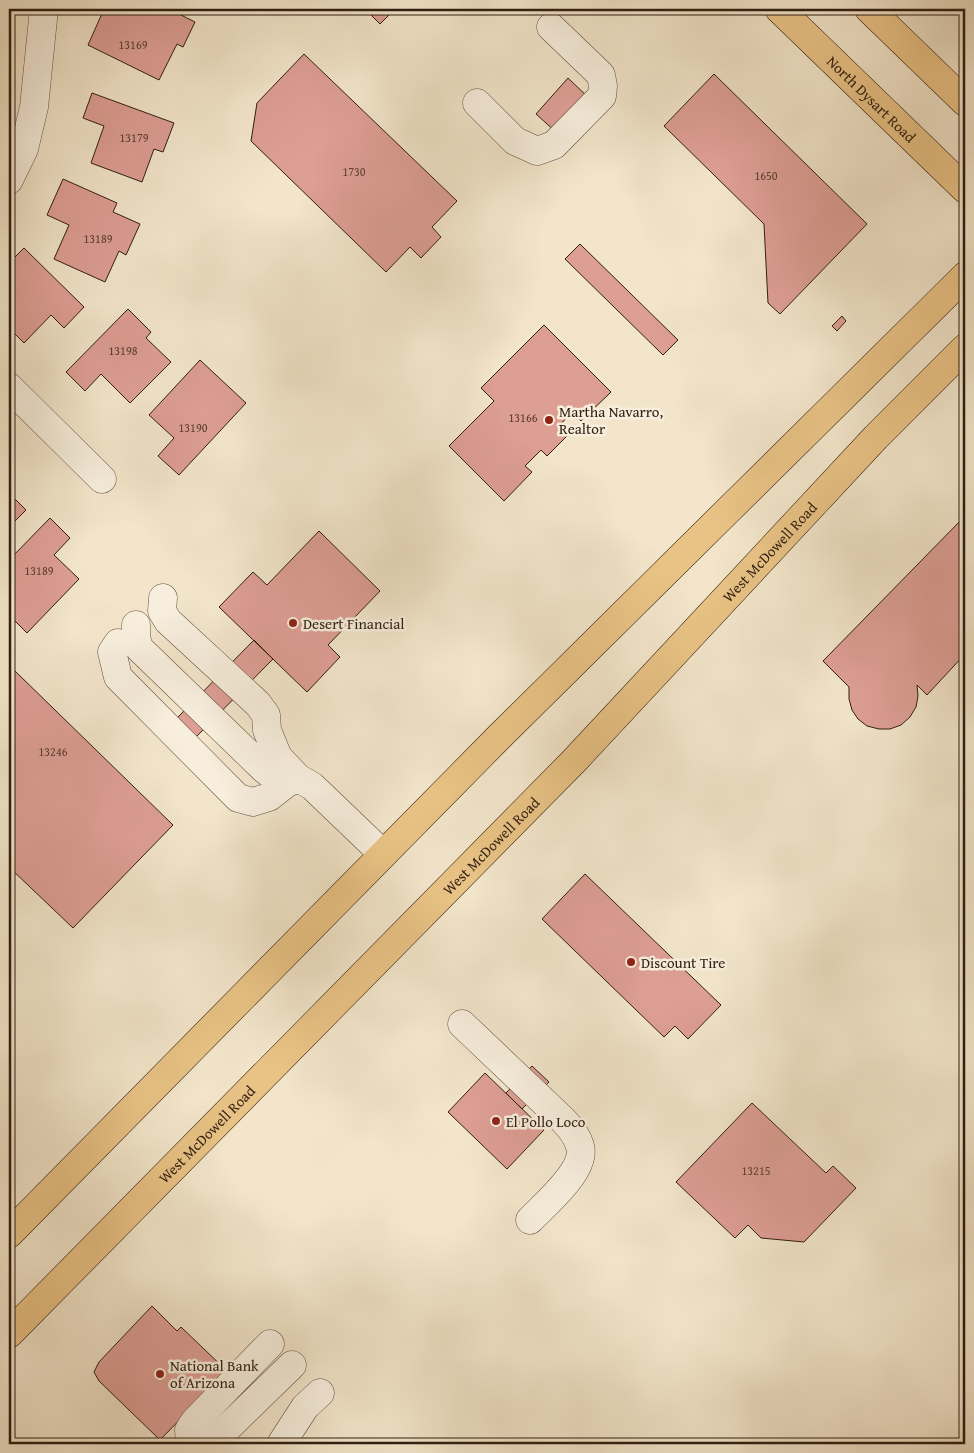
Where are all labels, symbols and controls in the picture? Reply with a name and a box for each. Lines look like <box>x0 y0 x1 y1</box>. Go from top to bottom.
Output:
house number: 13169 <box>119 36 148 53</box>
street label: North Dysart Road <box>823 51 921 147</box>
house number: 13179 <box>120 129 149 146</box>
house number: 1730 <box>342 163 366 180</box>
house number: 1650 <box>754 167 778 184</box>
house number: 13189 <box>84 230 113 247</box>
house number: 13198 <box>109 342 138 359</box>
place label: Martha Navarro, Realtor <box>559 401 663 439</box>
house number: 13166 <box>509 409 538 426</box>
marker: Martha Navarro, Realtor <box>543 414 555 426</box>
house number: 13190 <box>179 419 208 436</box>
street label: West McDowell Road <box>717 497 821 606</box>
house number: 13189 <box>25 562 54 579</box>
place label: Desert Financial <box>303 613 405 634</box>
marker: Desert Financial <box>287 617 299 629</box>
house number: 13246 <box>39 743 68 760</box>
street label: West McDowell Road <box>438 792 544 899</box>
place label: Discount Tire <box>641 952 725 973</box>
marker: Discount Tire <box>625 956 637 968</box>
street label: West McDowell Road <box>153 1080 259 1188</box>
place label: El Pollo Loco <box>506 1111 586 1132</box>
marker: El Pollo Loco <box>490 1115 502 1127</box>
house number: 13215 <box>742 1162 771 1179</box>
place label: National Bank of Arizona <box>170 1355 259 1393</box>
marker: National Bank of Arizona <box>154 1368 166 1380</box>

